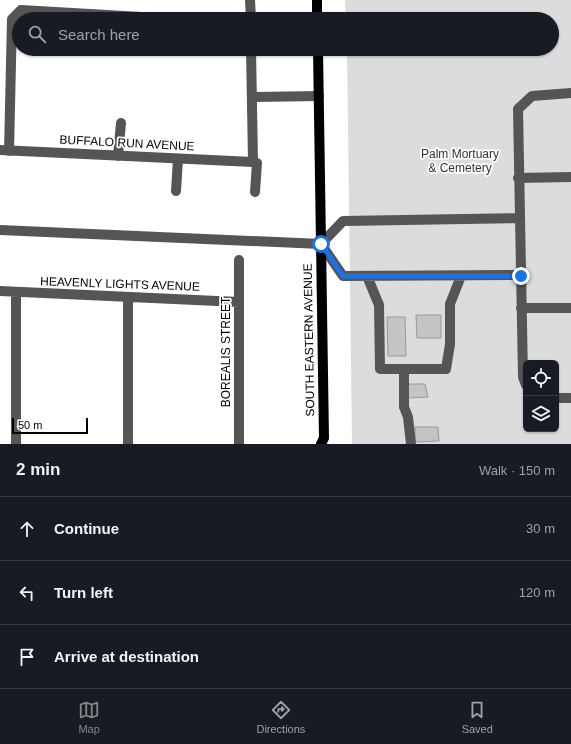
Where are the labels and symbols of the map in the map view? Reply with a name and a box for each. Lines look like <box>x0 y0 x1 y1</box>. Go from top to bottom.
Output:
street label: BUFFALO RUN AVENUE <box>59 132 195 154</box>
park label: Palm Mortuary & Cemetery <box>421 147 499 175</box>
route start <box>312 235 330 253</box>
street label: SOUTH EASTERN AVENUE <box>301 263 317 417</box>
route end <box>512 267 530 285</box>
street label: HEAVENLY LIGHTS AVENUE <box>40 274 200 294</box>
street label: BOREALIS STREET <box>219 296 233 407</box>
scale bar <box>12 416 88 435</box>

